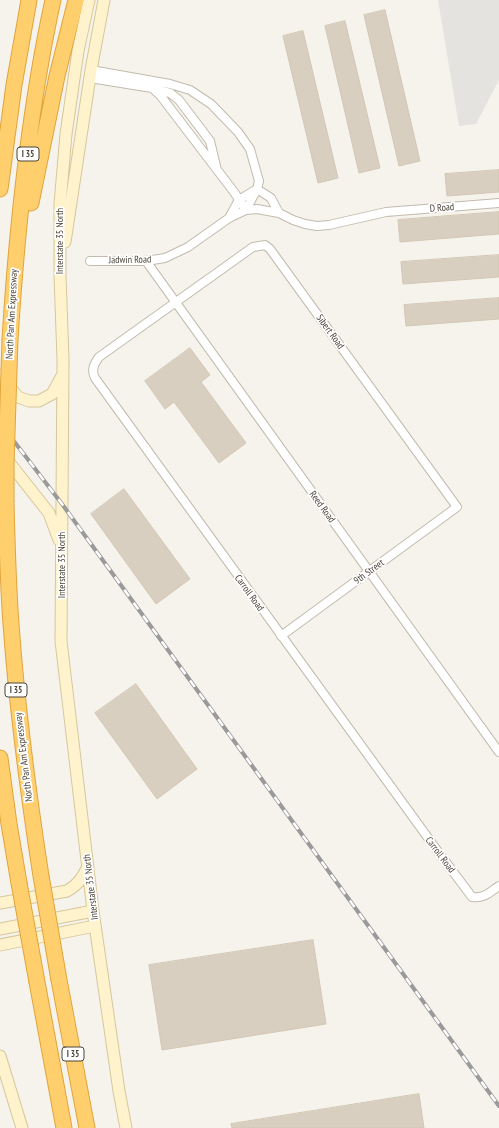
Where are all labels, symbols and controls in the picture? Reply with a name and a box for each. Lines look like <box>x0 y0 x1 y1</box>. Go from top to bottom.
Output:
road number: I 35 <box>17 147 39 161</box>
street label: D Road <box>429 201 455 215</box>
street label: Interstate 35 North <box>54 208 66 274</box>
street label: Jadwin Road <box>109 254 151 266</box>
street label: North Pan Am Expressway <box>4 269 20 359</box>
street label: Sibert Road <box>313 312 347 352</box>
street label: Reed Road <box>307 489 337 525</box>
street label: Interstate 35 North <box>56 532 68 598</box>
street label: 9th Street <box>352 557 386 587</box>
street label: Carroll Road <box>232 572 266 614</box>
road number: I 35 <box>5 683 27 697</box>
street label: North Pan Am Expressway <box>13 712 35 802</box>
street label: Carroll Road <box>423 835 457 875</box>
street label: Interstate 35 North <box>81 853 101 921</box>
road number: I 35 <box>62 1047 84 1061</box>

